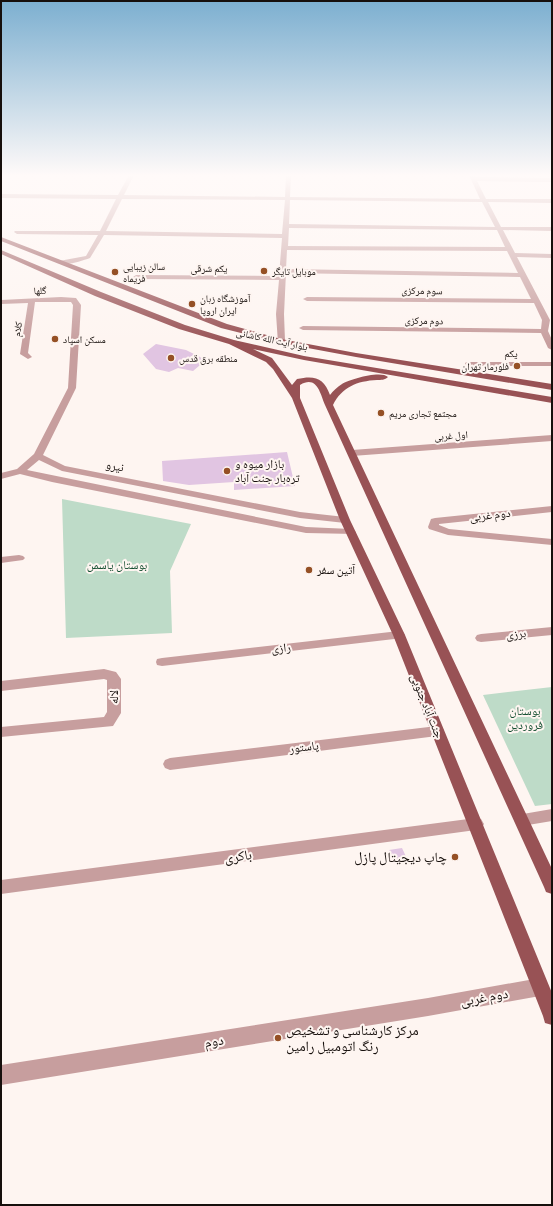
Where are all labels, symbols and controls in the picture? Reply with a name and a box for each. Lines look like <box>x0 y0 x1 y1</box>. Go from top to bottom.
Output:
place label: سالن زیبایی فریماه <box>123 260 166 286</box>
street label: یکم شرقی <box>191 262 228 276</box>
place label: موبایل تایگر <box>271 265 316 279</box>
marker: موبایل تایگر <box>259 266 269 276</box>
marker: سالن زیبایی فریماه <box>110 267 120 277</box>
street label: گلها <box>33 284 47 298</box>
street label: سوم مرکزی <box>401 284 443 298</box>
place label: آموزشگاه زبان ایران اروپا <box>200 292 251 318</box>
marker: آموزشگاه زبان ایران اروپا <box>187 299 197 309</box>
street label: دوم مرکزی <box>405 314 443 328</box>
street label: کلام <box>10 321 26 338</box>
street label: بلوار آیت الله کاشانی <box>235 326 309 354</box>
place label: مسکن اسپاد <box>63 333 106 347</box>
marker: مسکن اسپاد <box>50 334 60 344</box>
street label: یکم <box>504 347 518 361</box>
place label: منطقه برق قدس <box>179 352 238 366</box>
marker: منطقه برق قدس <box>166 353 176 363</box>
place label: فلورمار تهران <box>461 360 509 374</box>
marker: فلورمار تهران <box>512 361 522 371</box>
place label: مجتمع تجاری مریم <box>389 407 457 421</box>
marker: مجتمع تجاری مریم <box>376 408 386 418</box>
street label: اول غربی <box>434 428 468 444</box>
street label: نیرو <box>104 456 125 477</box>
place label: بازار میوه و تره‌بار جنت آباد <box>235 456 300 487</box>
marker: بازار میوه و تره‌بار جنت آباد <box>222 466 232 476</box>
street label: دوم غربی <box>469 505 512 526</box>
park label: بوستان یاسمن <box>87 557 147 574</box>
place label: آتین سفر <box>316 562 356 579</box>
marker: آتین سفر <box>304 565 314 575</box>
street label: برزی <box>505 625 527 644</box>
street label: رازی <box>270 639 292 658</box>
street label: جنت آباد جنوبی <box>406 671 447 741</box>
street label: لاله <box>106 690 123 704</box>
park label: بوستان فروردین <box>507 703 543 734</box>
street label: پاستور <box>287 737 320 758</box>
street label: باکری <box>223 845 253 869</box>
place label: چاپ دیجیتال پازل <box>354 848 447 868</box>
marker: چاپ دیجیتال پازل <box>450 852 460 862</box>
street label: دوم غربی <box>459 984 510 1012</box>
place label: مرکز کارشناسی و تشخیص رنگ اتومبیل رامین <box>286 1021 419 1057</box>
street label: دوم <box>203 1031 225 1053</box>
marker: مرکز کارشناسی و تشخیص رنگ اتومبیل رامین <box>273 1033 283 1043</box>

